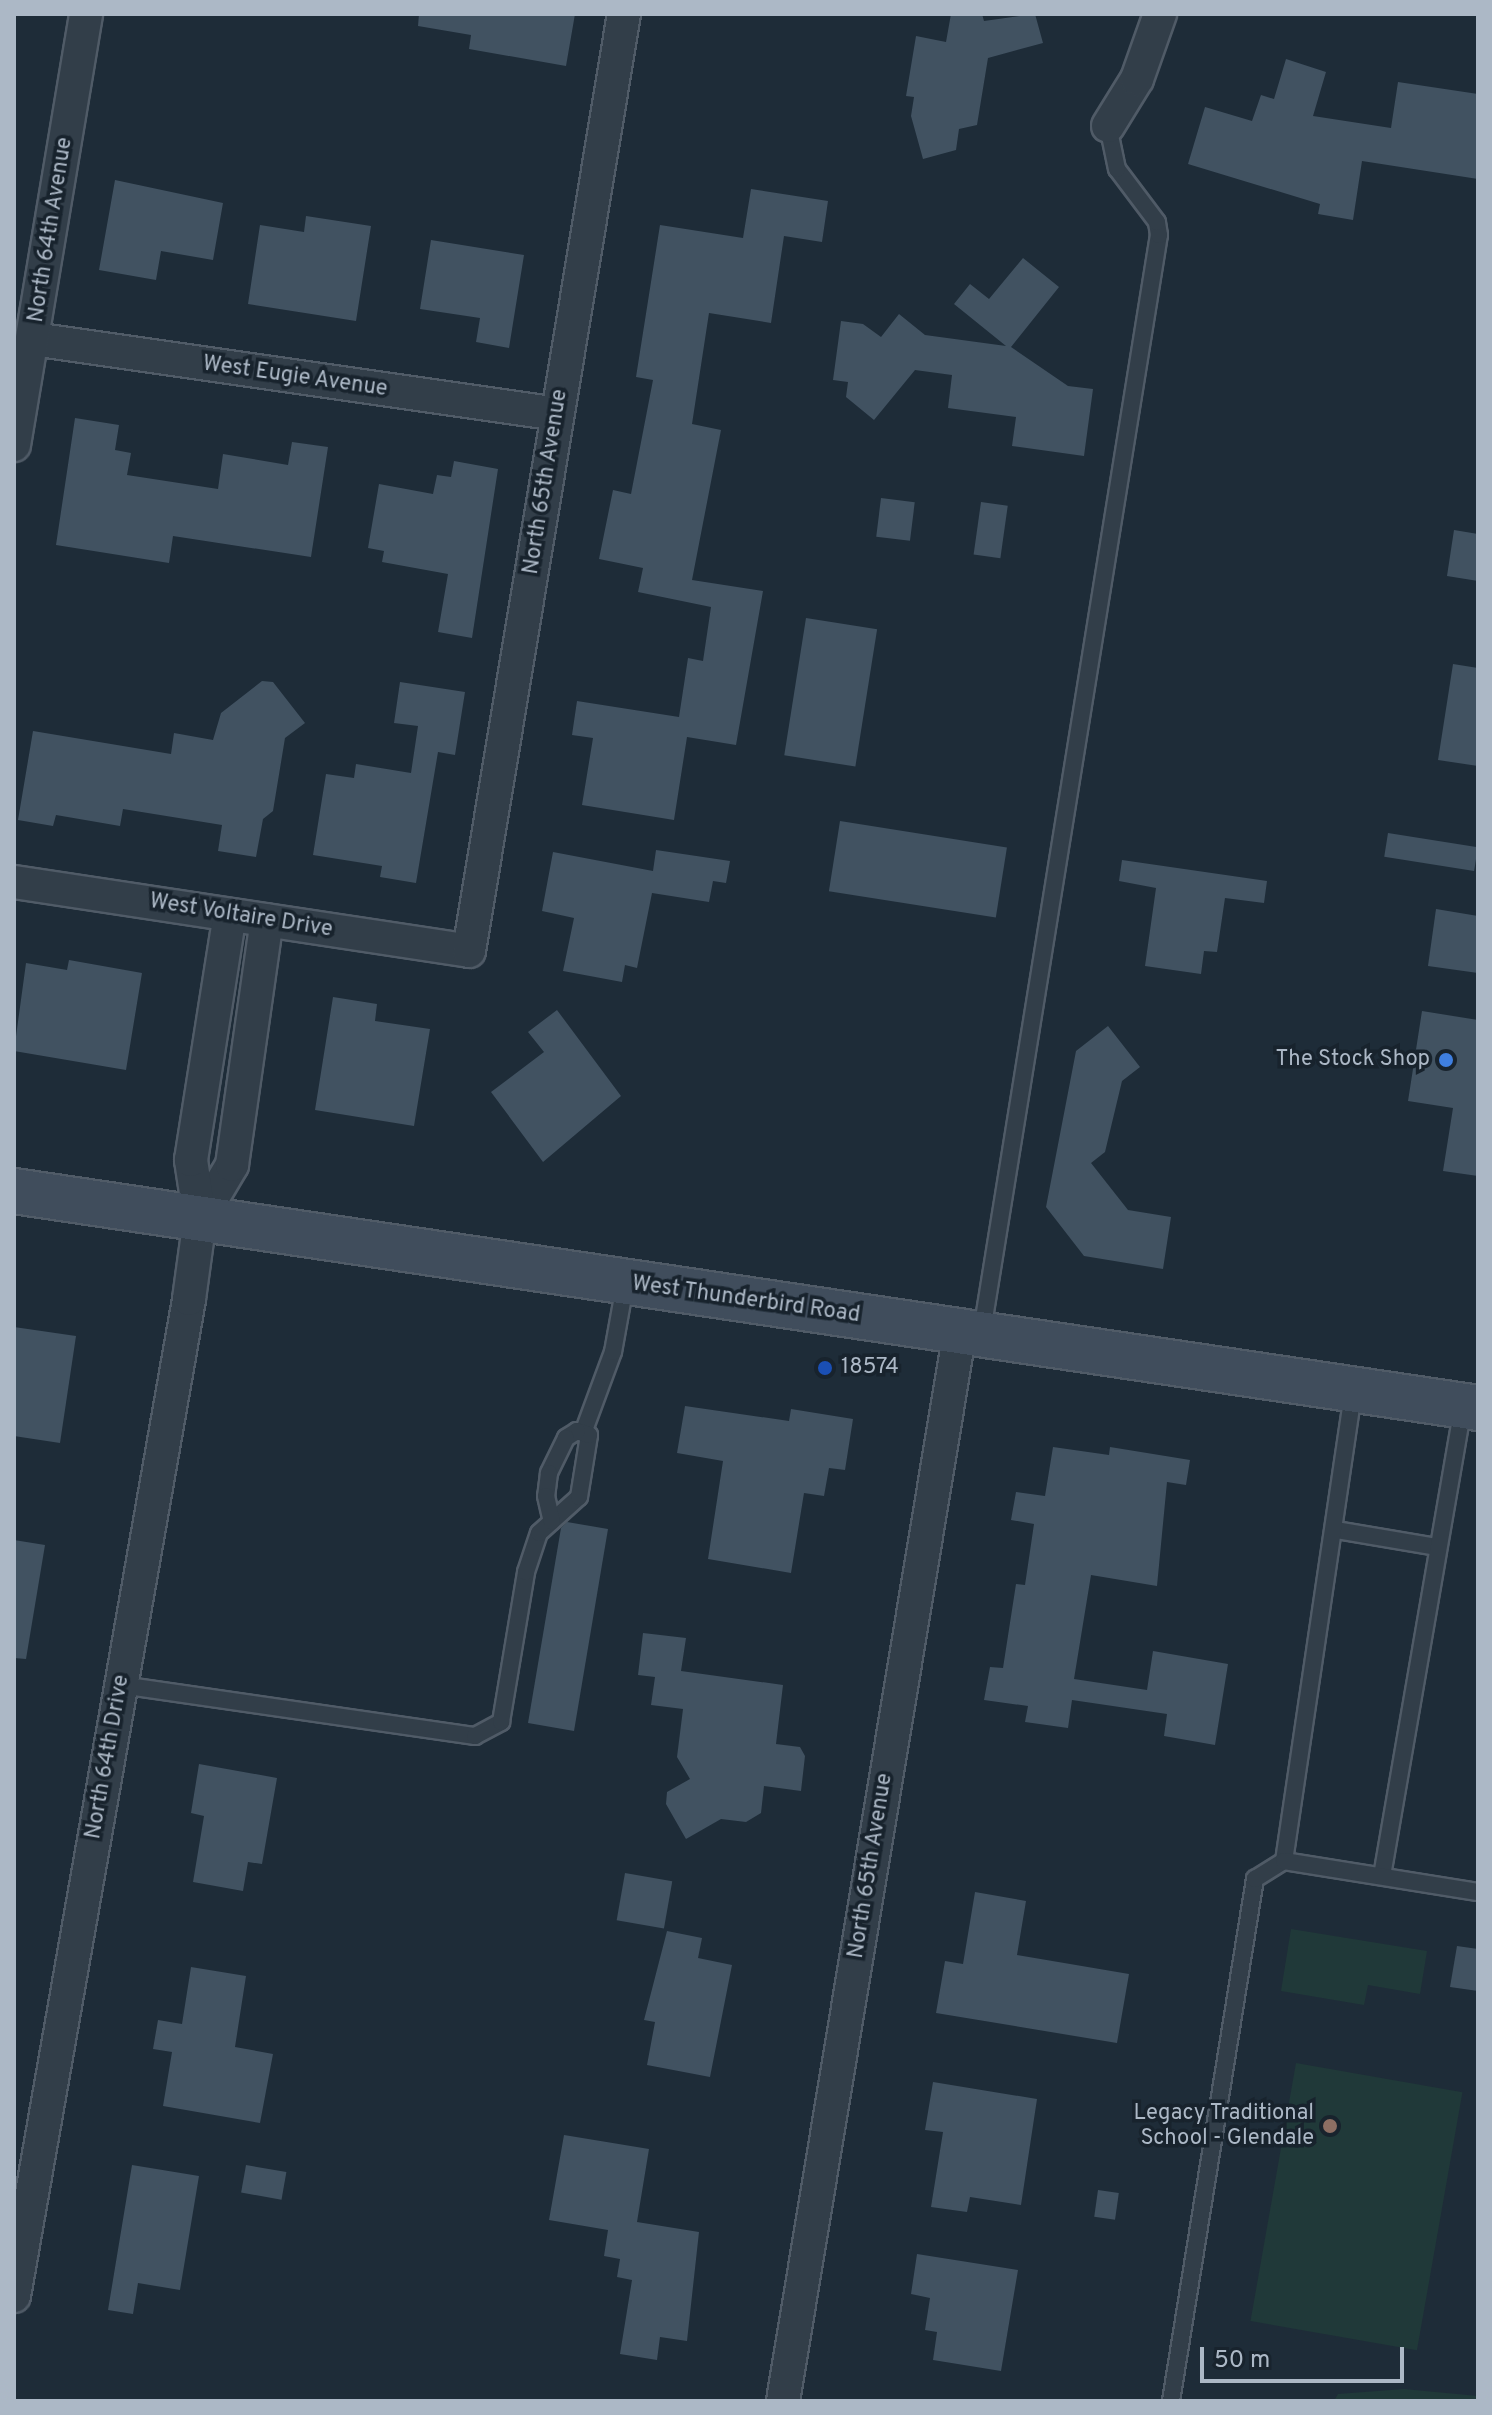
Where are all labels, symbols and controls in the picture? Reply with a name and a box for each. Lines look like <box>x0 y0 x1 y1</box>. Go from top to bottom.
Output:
street label: North 64th Avenue <box>23 135 79 325</box>
street label: West Eugie Avenue <box>200 351 390 403</box>
street label: North 65th Avenue <box>518 387 574 577</box>
street label: West Voltaire Drive <box>147 888 335 944</box>
place label: The Stock Shop <box>1275 1047 1430 1073</box>
marker: The Stock Shop <box>1437 1051 1455 1069</box>
street label: West Thunderbird Road <box>630 1271 862 1329</box>
place label: 18574 <box>841 1355 899 1381</box>
marker: 18574 <box>816 1359 834 1377</box>
street label: North 64th Drive <box>81 1673 135 1841</box>
street label: North 65th Avenue <box>843 1771 899 1961</box>
place label: Legacy Traditional School - Glendale <box>1133 2100 1314 2152</box>
marker: Legacy Traditional School - Glendale <box>1321 2117 1339 2135</box>
scale bar <box>1204 2331 1408 2381</box>
text: 50 m <box>1214 2346 1270 2376</box>

